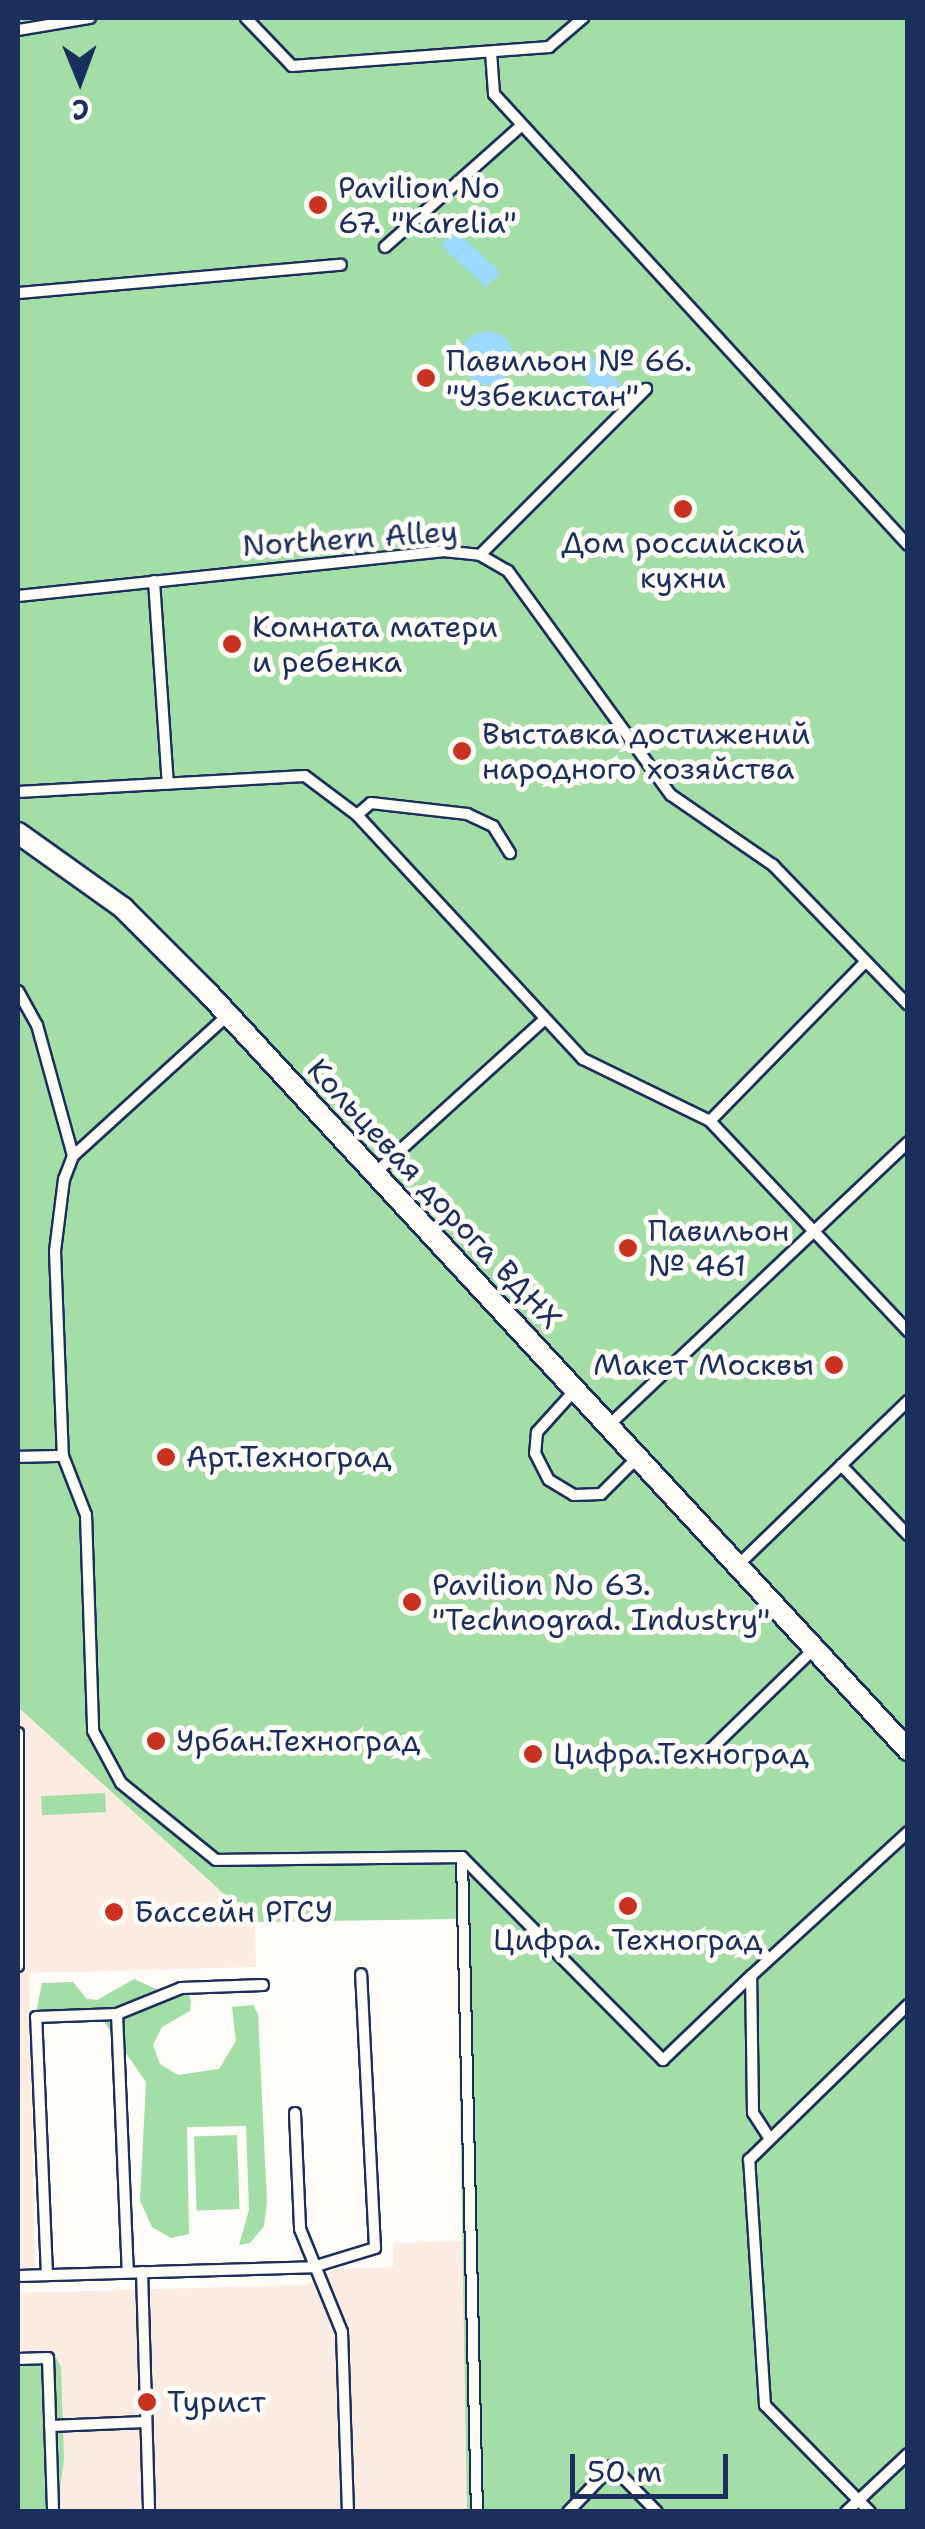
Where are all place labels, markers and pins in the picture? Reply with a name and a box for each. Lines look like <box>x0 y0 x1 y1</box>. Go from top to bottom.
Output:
place label: Pavilion No 67. "Karelia" <box>338 170 517 240</box>
marker: Pavilion No 67. "Karelia" <box>307 194 329 216</box>
place label: Павильон № 66. "Узбекистан" <box>446 343 692 414</box>
marker: Павильон № 66. "Узбекистан" <box>415 367 437 389</box>
marker: Дом российской кухни <box>672 498 694 520</box>
place label: Дом российской кухни <box>561 525 805 596</box>
place label: Комната матери и ребенка <box>252 609 498 680</box>
marker: Комната матери и ребенка <box>221 633 243 655</box>
place label: Выставка достижений народного хозяйства <box>482 716 810 786</box>
marker: Выставка достижений народного хозяйства <box>451 740 473 762</box>
place label: Павильон № 461 <box>648 1213 789 1284</box>
marker: Павильон № 461 <box>617 1237 639 1259</box>
place label: Макет Москвы <box>593 1347 814 1383</box>
marker: Макет Москвы <box>823 1354 845 1376</box>
place label: Арт.Техноград <box>186 1439 392 1475</box>
marker: Арт.Техноград <box>155 1446 177 1468</box>
place label: Pavilion No 63. "Technograd. Industry" <box>432 1567 770 1638</box>
marker: Pavilion No 63. "Technograd. Industry" <box>401 1591 423 1613</box>
place label: Урбан.Техноград <box>176 1723 421 1759</box>
marker: Урбан.Техноград <box>145 1730 167 1752</box>
place label: Цифра.Техноград <box>553 1736 809 1772</box>
marker: Цифра.Техноград <box>522 1743 544 1765</box>
place label: Бассейн РГСУ <box>134 1894 333 1930</box>
marker: Цифра. Техноград <box>617 1895 639 1917</box>
marker: Бассейн РГСУ <box>103 1901 125 1923</box>
place label: Цифра. Техноград <box>493 1922 763 1958</box>
place label: Турист <box>167 2384 266 2420</box>
marker: Турист <box>136 2391 158 2413</box>

